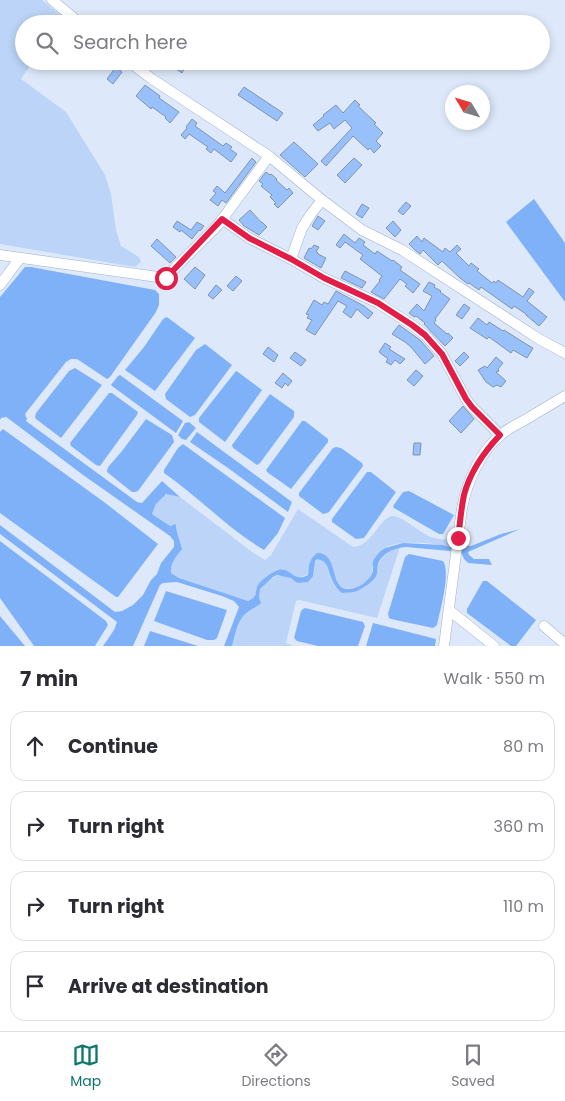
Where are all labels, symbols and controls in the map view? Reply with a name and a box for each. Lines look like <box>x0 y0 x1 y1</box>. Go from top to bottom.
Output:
search box <box>15 15 550 70</box>
icon: search <box>33 29 61 57</box>
text: Search here <box>73 29 187 56</box>
north arrow <box>445 85 490 130</box>
route start <box>155 267 178 290</box>
route end <box>447 527 470 550</box>
text: 7 min <box>20 664 78 693</box>
text: Walk · 550 m <box>444 667 545 690</box>
icon: ahead <box>21 732 49 760</box>
text: Continue <box>68 733 158 760</box>
text: 80 m <box>503 735 544 758</box>
icon: right <box>21 812 49 840</box>
text: Turn right <box>68 813 164 840</box>
text: 360 m <box>494 815 544 838</box>
icon: right <box>21 892 49 920</box>
text: Turn right <box>68 893 164 920</box>
text: 110 m <box>503 895 544 918</box>
icon: arrive <box>21 972 49 1000</box>
text: Arrive at destination <box>68 973 269 1000</box>
tab: Map <box>70 1041 101 1092</box>
tab: Directions <box>241 1041 311 1092</box>
tab: Saved <box>451 1041 495 1092</box>

